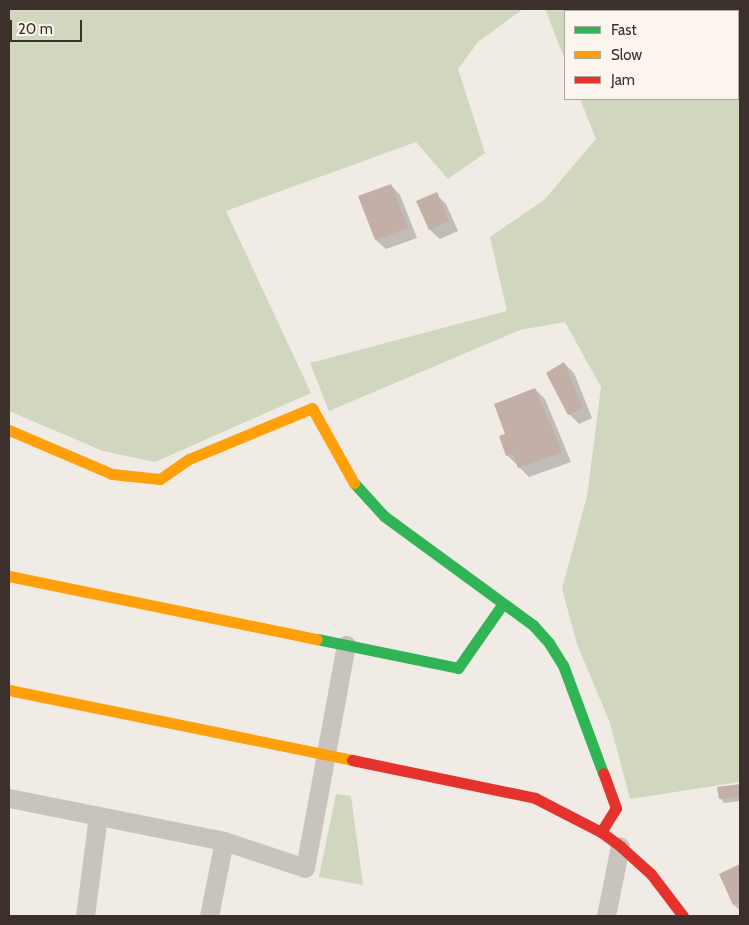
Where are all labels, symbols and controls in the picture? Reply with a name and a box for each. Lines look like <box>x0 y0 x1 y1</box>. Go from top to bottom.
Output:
scale bar <box>12 10 85 42</box>
legend <box>564 10 739 100</box>
text: 20 m <box>18 20 53 38</box>
text: Fast <box>611 21 636 39</box>
text: Slow <box>611 46 642 64</box>
text: Jam <box>611 71 635 89</box>

